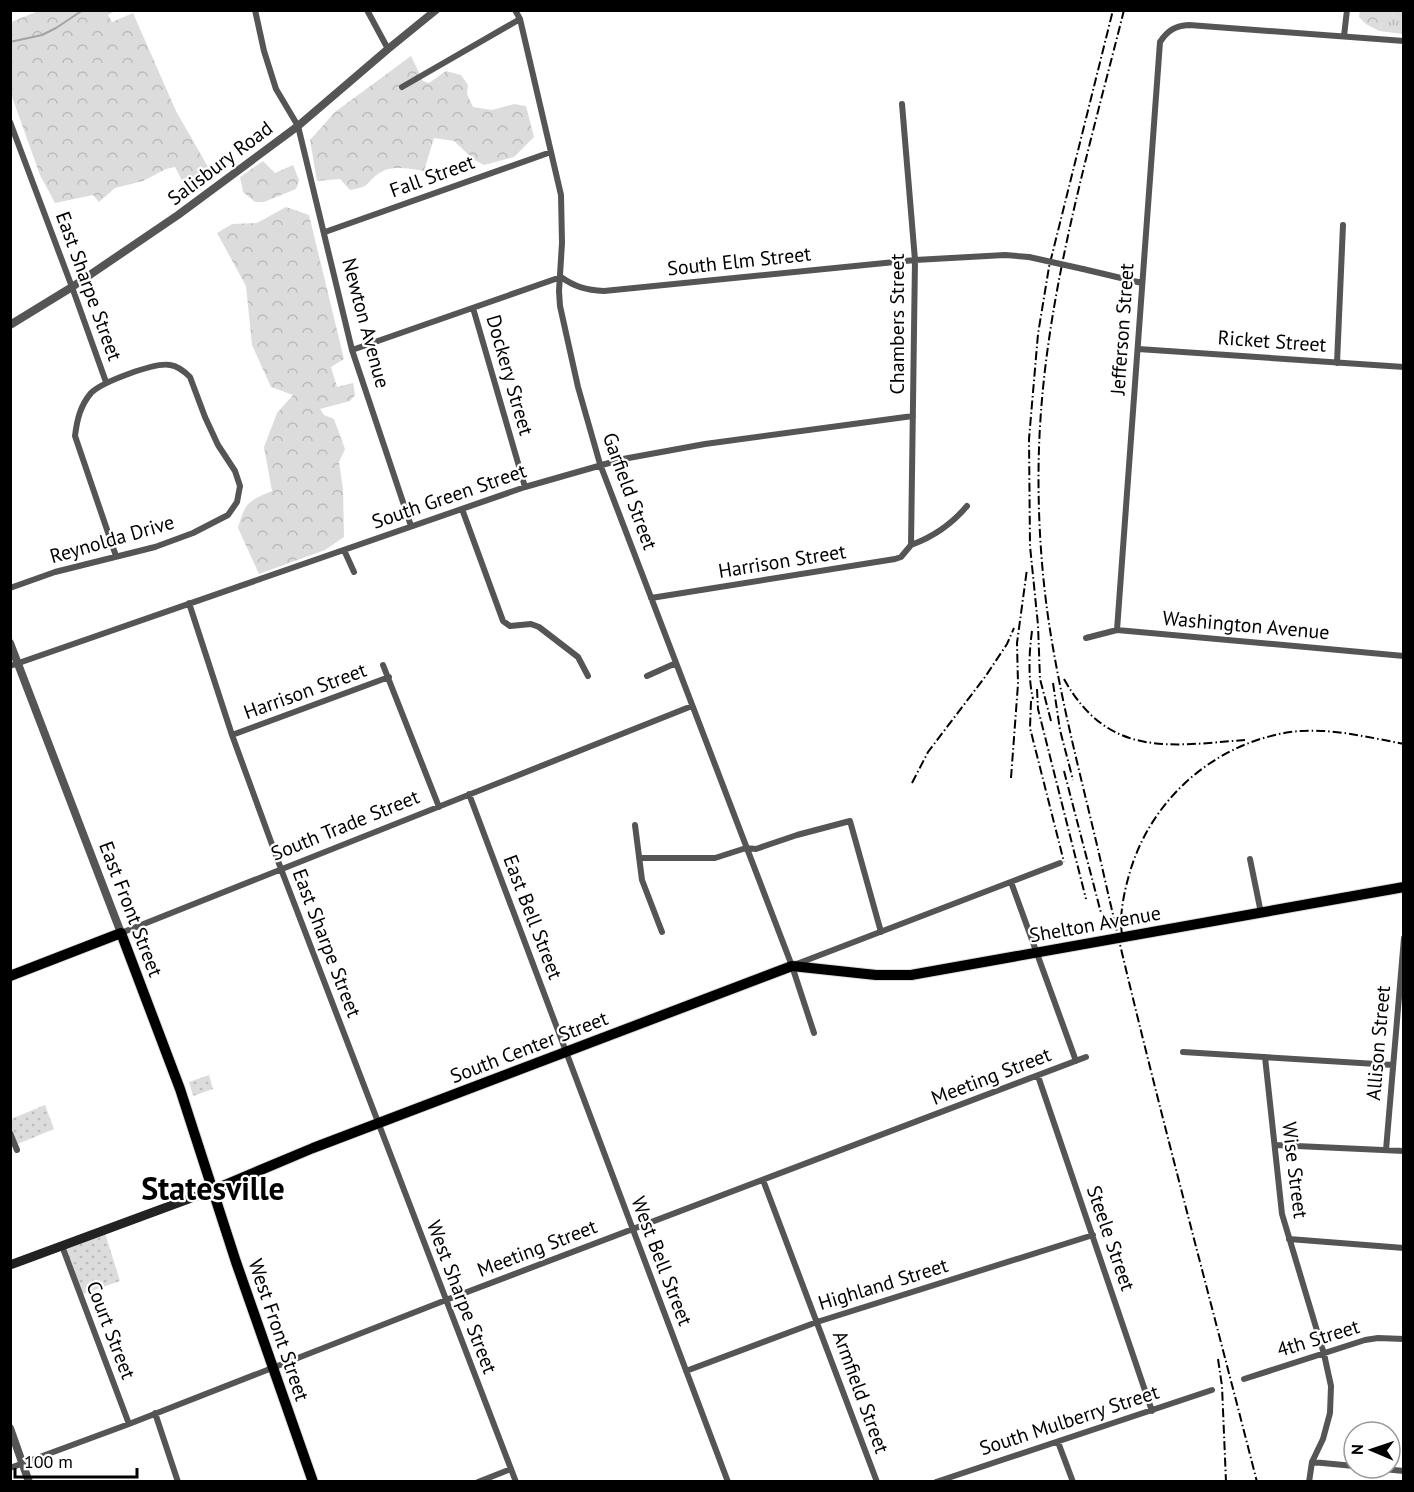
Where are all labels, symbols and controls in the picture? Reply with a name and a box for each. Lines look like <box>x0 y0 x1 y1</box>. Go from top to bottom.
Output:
street label: Salisbury Road <box>162 115 278 211</box>
street label: Fall Street <box>386 149 478 203</box>
street label: East Sharpe Street <box>50 208 128 364</box>
street label: South Elm Street <box>666 241 812 281</box>
street label: Chambers Street <box>884 253 910 395</box>
street label: Newton Avenue <box>336 255 396 391</box>
street label: Jefferson Street <box>1104 262 1140 397</box>
street label: Dockery Street <box>480 312 540 438</box>
street label: Ricket Street <box>1217 324 1327 358</box>
street label: Garfield Street <box>597 429 663 553</box>
street label: South Green Street <box>368 457 530 535</box>
street label: Reynolda Drive <box>47 509 177 569</box>
street label: Harrison Street <box>716 538 848 584</box>
street label: Washington Avenue <box>1161 605 1331 645</box>
street label: Harrison Street <box>240 657 370 725</box>
street label: South Trade Street <box>267 783 423 867</box>
street label: East Front Street <box>93 838 169 981</box>
street label: East Bell Street <box>497 851 569 983</box>
street label: East Sharpe Street <box>287 865 367 1021</box>
street label: Shelton Avenue <box>1027 900 1163 948</box>
street label: Allison Street <box>1360 984 1396 1102</box>
street label: South Center Street <box>446 1005 612 1089</box>
street label: Meeting Street <box>927 1041 1055 1111</box>
street label: Wise Street <box>1276 1120 1314 1220</box>
district label: Statesville <box>141 1167 285 1209</box>
street label: Steele Street <box>1081 1182 1141 1294</box>
street label: West Bell Street <box>625 1193 699 1330</box>
street label: Meeting Street <box>473 1213 601 1283</box>
street label: West Sharpe Street <box>421 1217 503 1378</box>
street label: Highland Street <box>815 1252 951 1316</box>
street label: West Front Street <box>243 1256 316 1405</box>
street label: Court Street <box>80 1277 142 1383</box>
street label: 4th Street <box>1274 1313 1363 1363</box>
street label: Armfield Street <box>827 1327 895 1457</box>
street label: South Mulberry Street <box>976 1379 1162 1461</box>
north arrow <box>1342 1420 1402 1480</box>
scale bar <box>15 1441 136 1479</box>
text: N <box>1347 1444 1367 1455</box>
text: 100 m <box>24 1450 73 1473</box>

